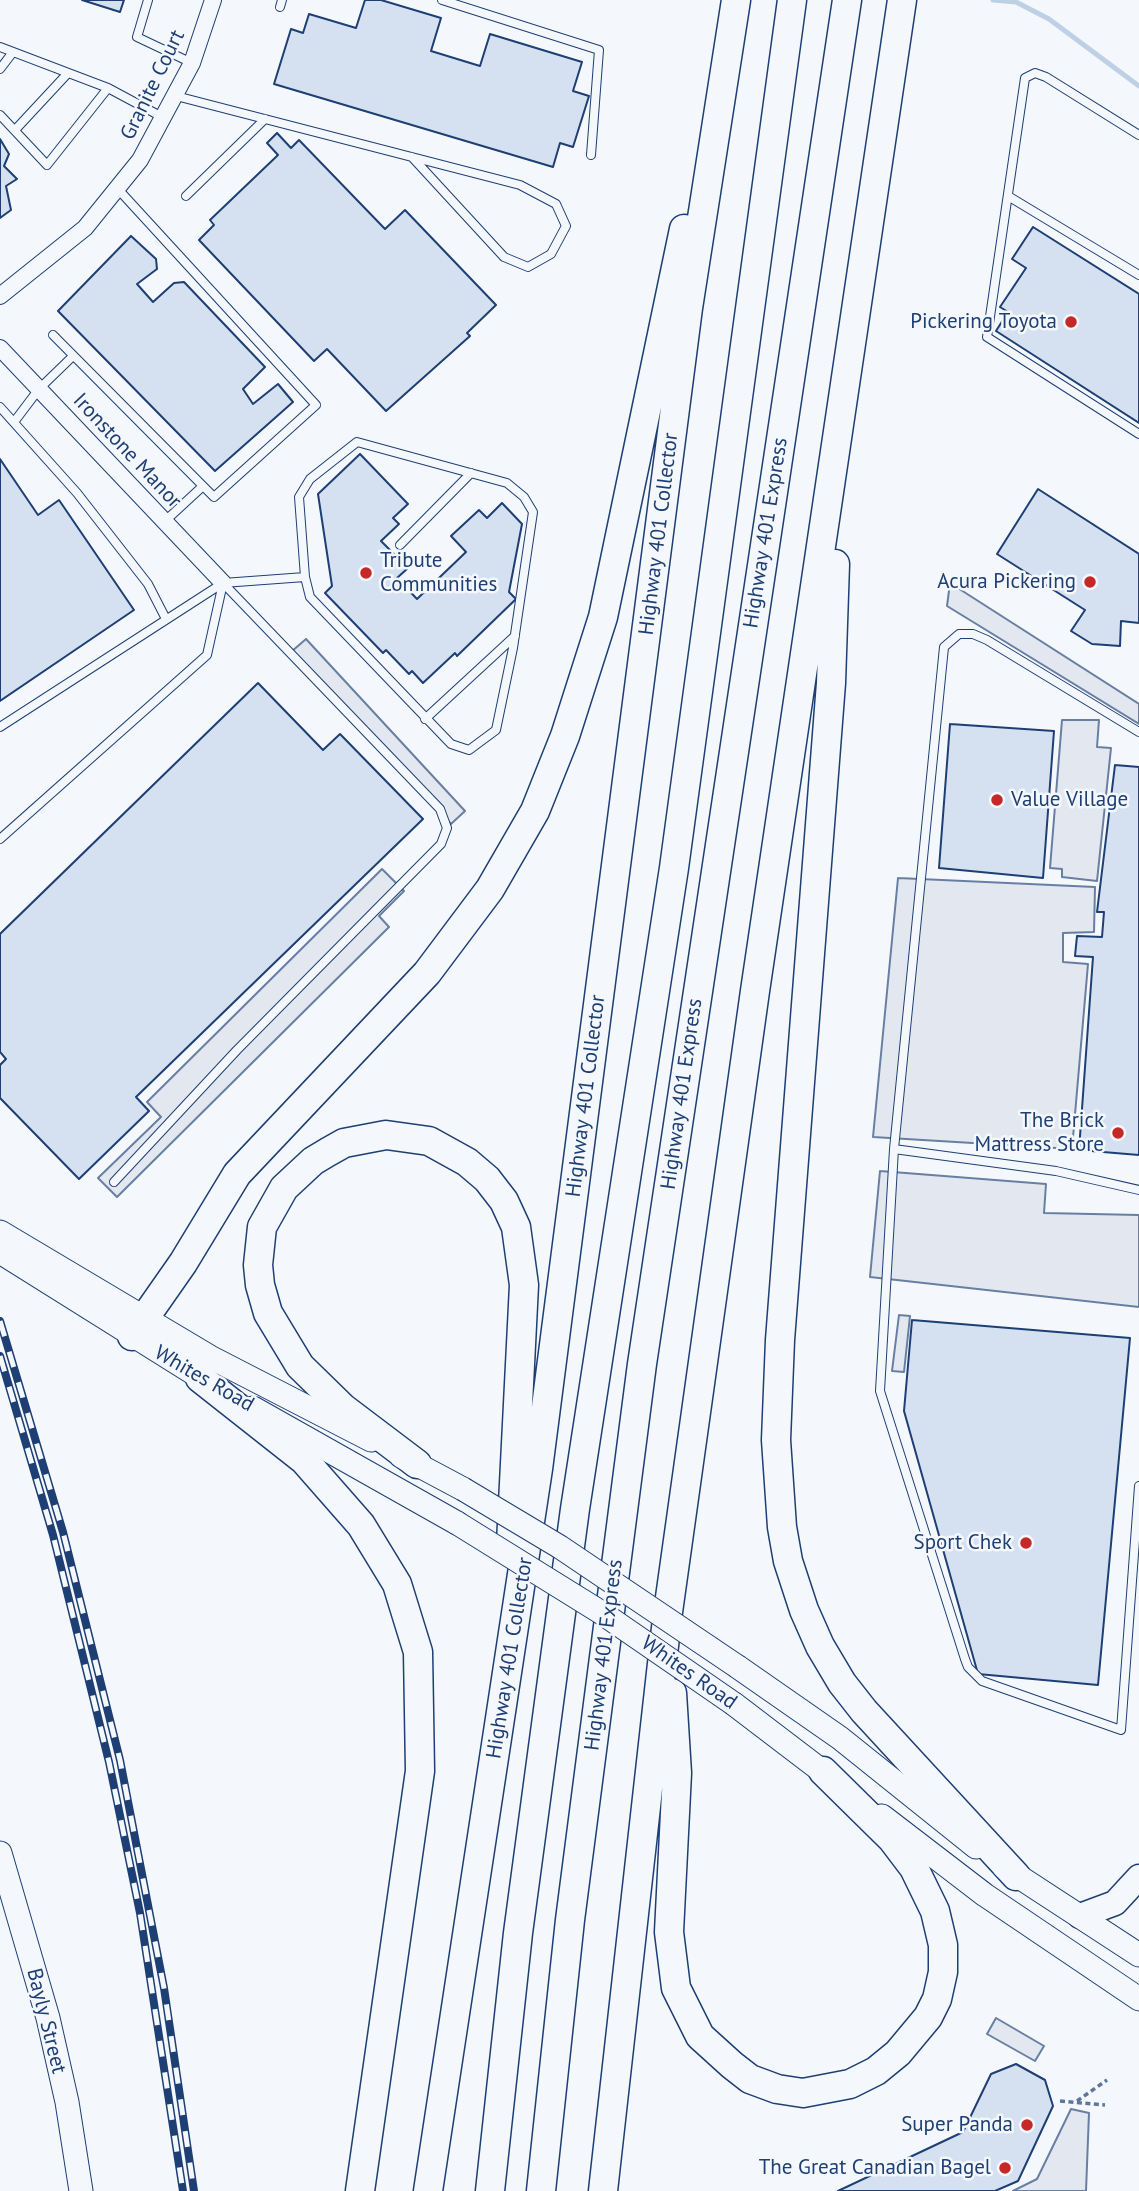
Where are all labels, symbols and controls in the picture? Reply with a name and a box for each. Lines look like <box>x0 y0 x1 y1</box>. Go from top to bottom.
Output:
street label: Granite Court <box>116 26 190 144</box>
place label: Pickering Toyota <box>910 309 1057 335</box>
marker: Pickering Toyota <box>1063 314 1079 330</box>
street label: Ironstone Manor <box>67 388 187 514</box>
street label: Highway 401 Collector <box>634 431 684 637</box>
street label: Highway 401 Express <box>738 436 794 630</box>
place label: Tribute Communities <box>380 548 497 598</box>
marker: Tribute Communities <box>358 565 374 581</box>
place label: Acura Pickering <box>937 569 1076 595</box>
marker: Acura Pickering <box>1082 574 1098 590</box>
place label: Value Village <box>1011 787 1128 813</box>
marker: Value Village <box>989 792 1005 808</box>
street label: Highway 401 Collector <box>561 993 611 1199</box>
street label: Highway 401 Express <box>656 997 708 1191</box>
place label: The Brick Mattress Store <box>975 1108 1104 1158</box>
marker: The Brick Mattress Store <box>1110 1125 1126 1141</box>
street label: Whites Road <box>150 1340 258 1418</box>
place label: Sport Chek <box>914 1530 1012 1556</box>
marker: Sport Chek <box>1018 1535 1034 1551</box>
street label: Highway 401 Collector <box>482 1555 538 1761</box>
street label: Highway 401 Express <box>580 1558 628 1752</box>
street label: Whites Road <box>636 1631 742 1715</box>
street label: Bayly Street <box>21 1966 71 2076</box>
place label: Super Panda <box>901 2112 1013 2138</box>
marker: Super Panda <box>1019 2117 1035 2133</box>
place label: The Great Canadian Bagel <box>759 2155 991 2181</box>
marker: The Great Canadian Bagel <box>997 2160 1013 2176</box>

